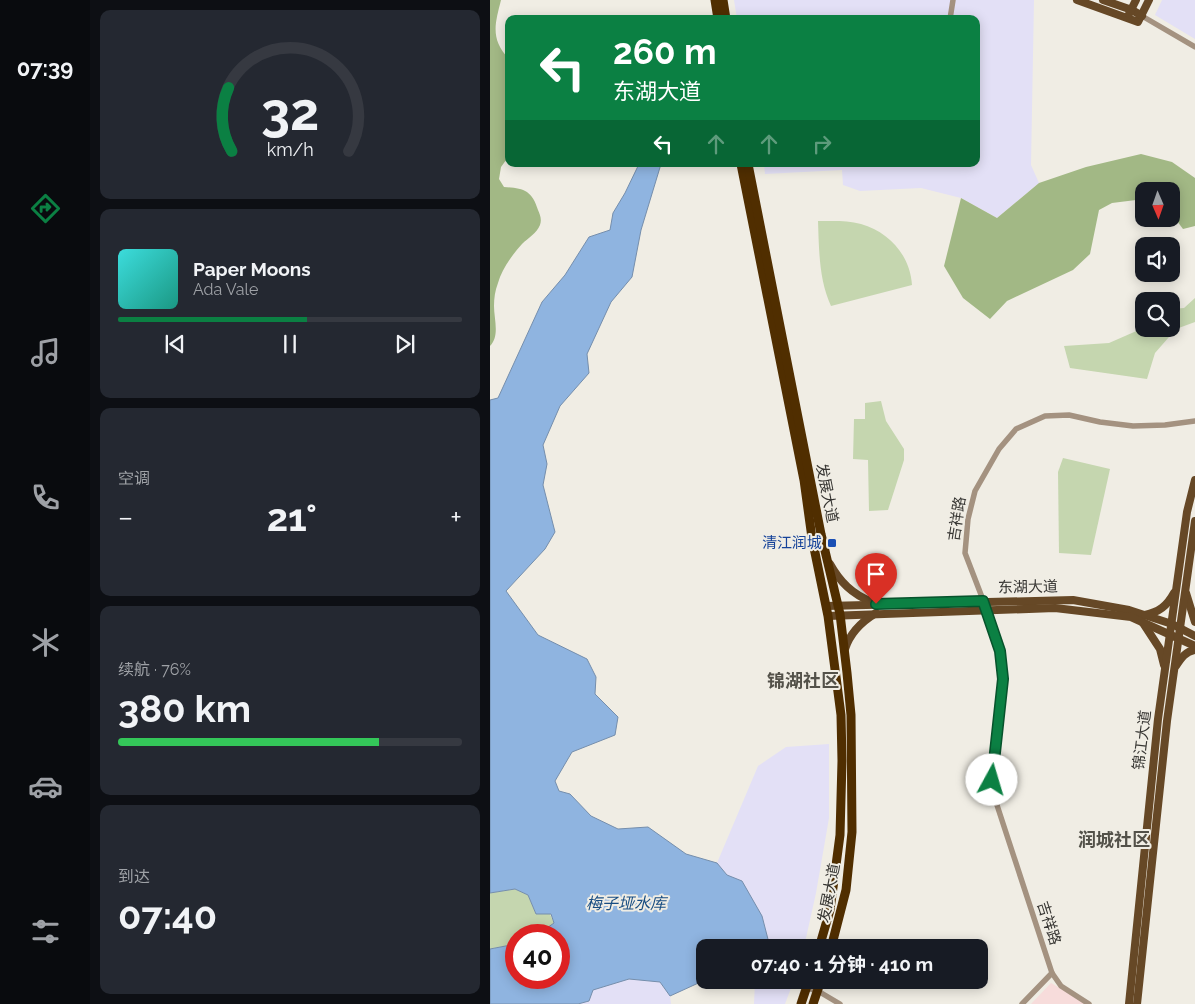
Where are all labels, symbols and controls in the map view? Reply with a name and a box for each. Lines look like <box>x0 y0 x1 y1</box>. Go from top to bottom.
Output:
text: 260 m <box>613 31 716 72</box>
icon: left <box>530 35 595 100</box>
text: 07:39 <box>17 55 73 81</box>
text: 东湖大道 <box>613 78 701 104</box>
text: 32 <box>261 81 319 142</box>
icon: left <box>649 130 677 158</box>
icon: ahead <box>702 130 730 158</box>
icon: ahead <box>755 130 783 158</box>
icon: right <box>808 130 836 158</box>
text: km/h <box>266 139 314 160</box>
north arrow <box>1135 182 1180 228</box>
map controls <box>1135 182 1180 337</box>
icon: directions <box>28 191 63 226</box>
button: sound <box>1135 237 1180 282</box>
text: Paper Moons <box>193 258 311 280</box>
text: Ada Vale <box>193 280 258 299</box>
button: search <box>1135 292 1180 337</box>
icon: previous <box>161 330 189 358</box>
icon: pause <box>276 330 304 358</box>
icon: next <box>391 330 419 358</box>
icon: music <box>28 335 63 370</box>
street label: 发展大道 <box>812 462 842 524</box>
text: 空调 <box>118 469 150 488</box>
icon: phone <box>28 480 63 515</box>
text: 21° <box>267 495 317 540</box>
street label: 吉祥路 <box>945 495 969 543</box>
text: − <box>118 501 133 534</box>
text: + <box>450 501 462 534</box>
place label: 清江润城 <box>762 534 822 552</box>
marker: 清江润城 <box>826 537 838 549</box>
pin <box>855 553 897 604</box>
icon: arrive <box>862 560 890 588</box>
street label: 东湖大道 <box>998 577 1058 597</box>
icon: climate <box>28 625 63 660</box>
text: 续航 · 76% <box>118 660 191 679</box>
district label: 锦湖社区 <box>767 670 839 691</box>
text: 380 km <box>118 686 251 731</box>
street label: 锦江大道 <box>1129 709 1155 771</box>
position arrow <box>965 753 1017 805</box>
icon: car <box>28 769 63 804</box>
district label: 润城社区 <box>1078 829 1150 850</box>
street label: 发展大道 <box>814 862 844 924</box>
text: 到达 <box>118 867 150 886</box>
text: 07:40 <box>118 893 217 938</box>
water label: 梅子垭水库 <box>586 894 669 913</box>
street label: 吉祥路 <box>1033 899 1065 947</box>
icon: filters <box>28 914 63 949</box>
speed limit sign: 40 <box>505 924 570 989</box>
text: 07:40 · 1 分钟 · 410 m <box>751 953 933 975</box>

